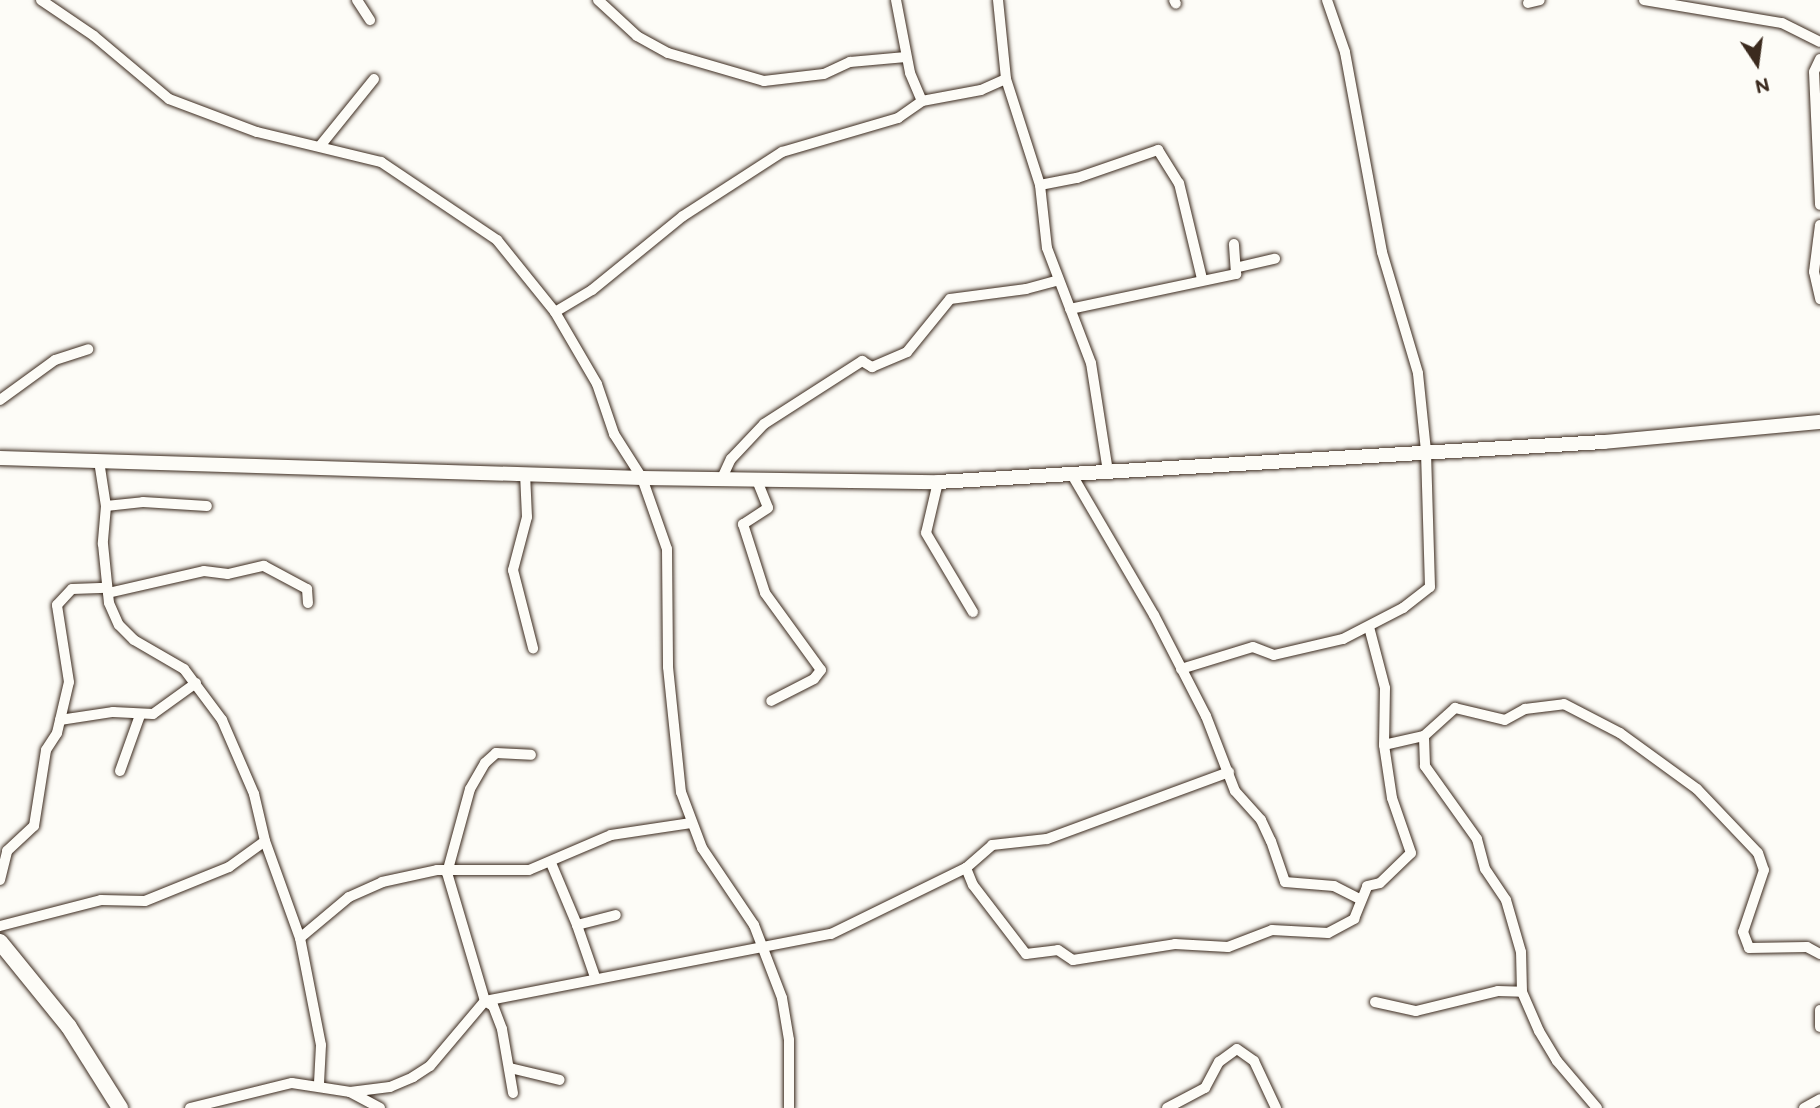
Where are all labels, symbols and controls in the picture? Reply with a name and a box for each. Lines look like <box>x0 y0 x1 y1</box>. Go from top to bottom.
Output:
north arrow <box>1722 28 1792 98</box>
text: N <box>1752 71 1771 97</box>

